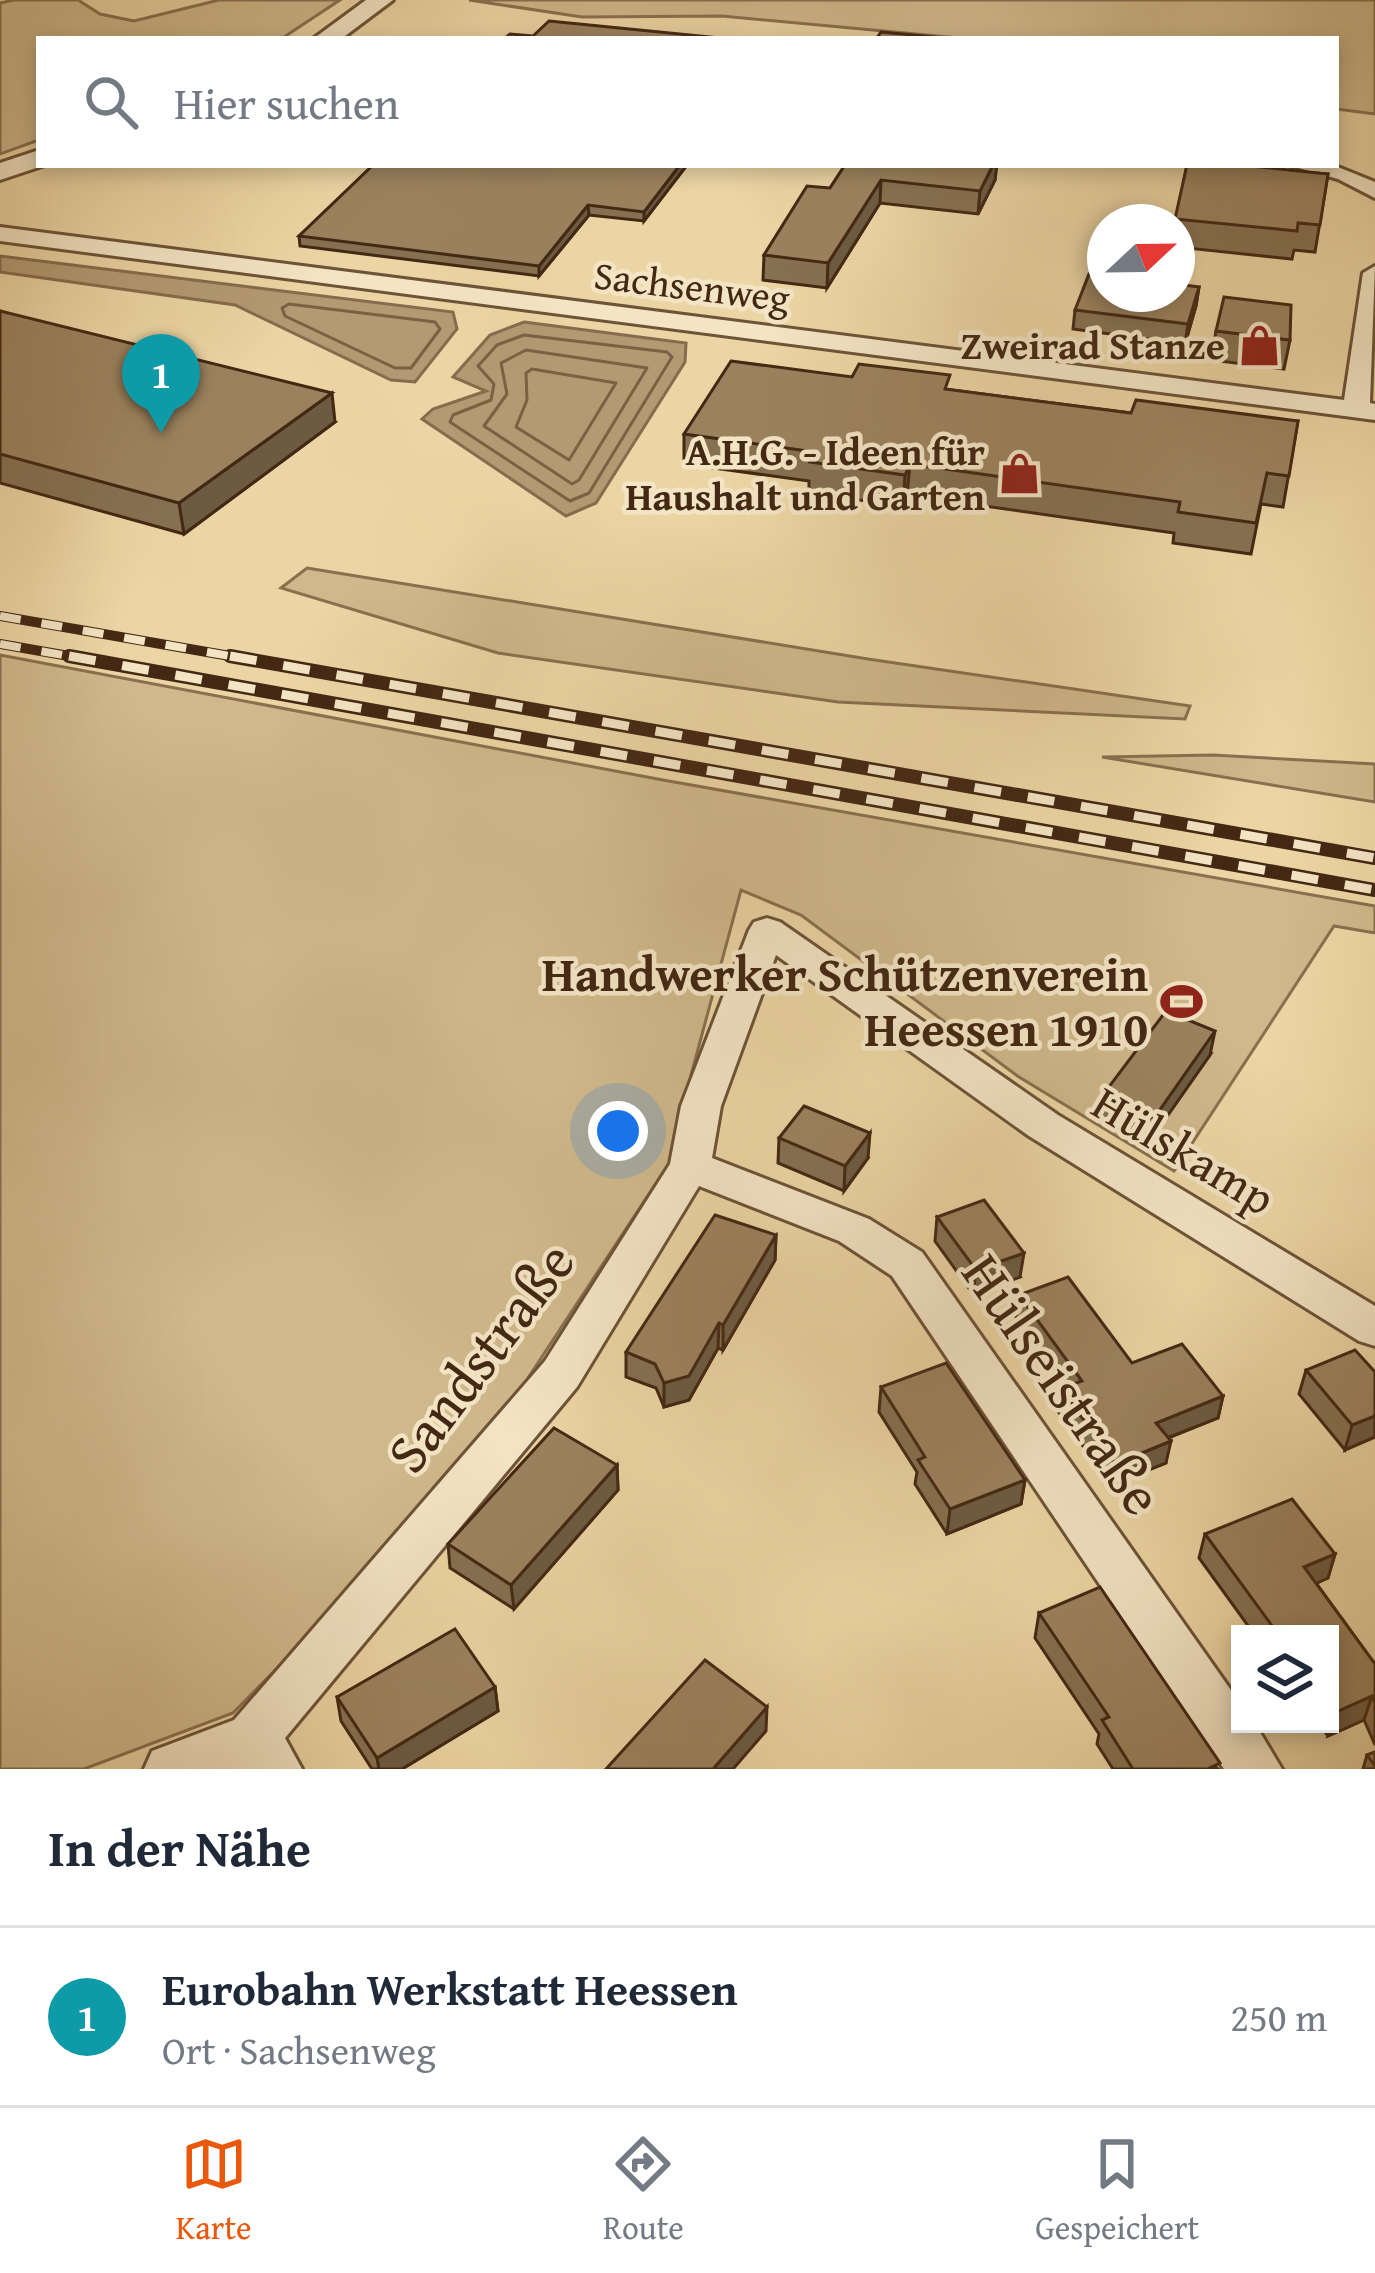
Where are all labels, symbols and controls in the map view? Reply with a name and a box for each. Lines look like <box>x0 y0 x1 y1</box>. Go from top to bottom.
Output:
search box <box>36 36 1339 168</box>
icon: search <box>78 69 144 135</box>
text: Hier suchen <box>174 70 399 135</box>
north arrow <box>1087 204 1195 312</box>
street label: Sachsenweg <box>591 245 794 326</box>
place label: Zweirad Stanze <box>960 316 1225 373</box>
shop icon: Zweirad Stanze <box>1236 322 1282 368</box>
pin: 1 <box>122 334 200 433</box>
place label: A.H.G. - Ideen für Haushalt und Garten <box>625 422 985 524</box>
shop icon: A.H.G. - Ideen für Haushalt und Garten <box>996 450 1042 496</box>
place label: Handwerker Schützenverein Heessen 1910 <box>542 938 1148 1064</box>
sports icon: Handwerker Schützenverein Heessen 1910 <box>1159 979 1205 1025</box>
street label: Hülskamp <box>1079 1067 1289 1232</box>
your location <box>588 1101 648 1161</box>
street label: Sandstraße <box>364 1223 594 1489</box>
street label: Hülseistraße <box>943 1235 1185 1532</box>
map controls <box>1231 1625 1339 1733</box>
button: layers <box>1231 1625 1339 1733</box>
text: In der Nähe <box>48 1810 311 1885</box>
text: Eurobahn Werkstatt Heessen <box>162 1956 738 2021</box>
text: 1 <box>77 1988 97 2045</box>
text: 250 m <box>1230 1988 1327 2045</box>
text: Ort · Sachsenweg <box>162 2021 436 2078</box>
tab: Karte <box>176 2131 252 2251</box>
tab: Route <box>603 2131 684 2251</box>
tab: Gespeichert <box>1035 2131 1199 2251</box>

